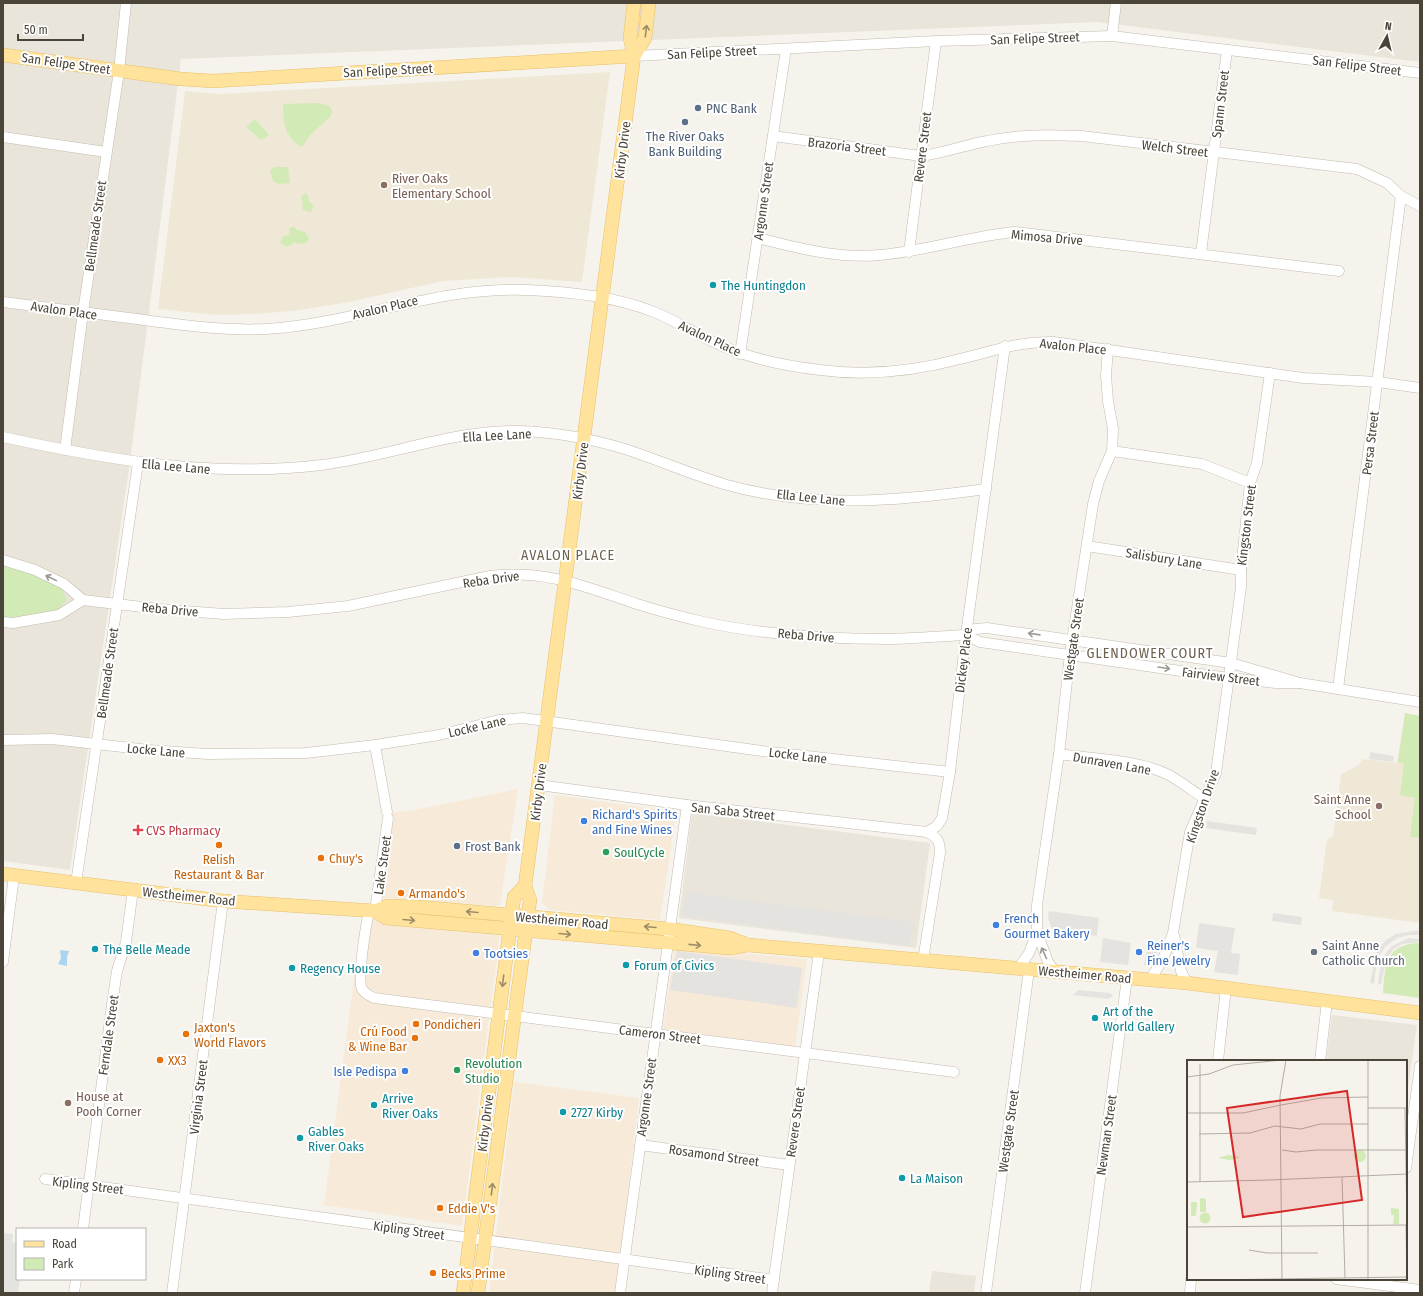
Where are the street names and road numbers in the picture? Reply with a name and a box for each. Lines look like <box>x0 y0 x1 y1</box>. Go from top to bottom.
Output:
street label: San Felipe Street <box>990 29 1081 48</box>
street label: San Felipe Street <box>667 43 758 62</box>
street label: San Felipe Street <box>21 50 112 77</box>
street label: San Felipe Street <box>1312 53 1403 78</box>
street label: San Felipe Street <box>343 61 434 80</box>
street label: Spann Street <box>1209 68 1232 139</box>
street label: Revere Street <box>911 110 934 183</box>
street label: Kirby Drive <box>612 120 633 180</box>
street label: Brazoria Street <box>807 134 888 159</box>
street label: Welch Street <box>1141 137 1210 160</box>
street label: Argonne Street <box>751 160 777 241</box>
street label: Bellmeade Street <box>82 179 109 272</box>
street label: Mimosa Drive <box>1011 227 1083 248</box>
street label: Avalon Place <box>351 293 419 322</box>
street label: Avalon Place <box>30 298 98 323</box>
street label: Avalon Place <box>676 318 743 359</box>
street label: Avalon Place <box>1039 336 1107 357</box>
street label: Persa Street <box>1359 410 1382 476</box>
street label: Ella Lee Lane <box>462 426 532 445</box>
street label: Kirby Drive <box>570 441 591 501</box>
street label: Ella Lee Lane <box>141 456 211 477</box>
street label: Kingston Street <box>1234 483 1259 566</box>
street label: Ella Lee Lane <box>776 486 846 509</box>
street label: Salisbury Lane <box>1125 545 1203 572</box>
street label: Reba Drive <box>462 568 520 591</box>
street label: Westgate Street <box>1060 596 1087 681</box>
street label: Reba Drive <box>141 600 199 619</box>
street label: Bellmeade Street <box>94 626 121 719</box>
street label: Reba Drive <box>777 626 835 645</box>
street label: Dickey Place <box>952 627 975 694</box>
street label: Fairview Street <box>1181 664 1261 689</box>
street label: Locke Lane <box>447 713 507 740</box>
street label: Locke Lane <box>126 740 186 761</box>
street label: Locke Lane <box>768 744 828 767</box>
street label: Dunraven Lane <box>1072 749 1152 778</box>
street label: Kirby Drive <box>528 762 549 822</box>
street label: Kingston Drive <box>1183 767 1222 845</box>
street label: San Saba Street <box>691 800 776 823</box>
street label: Lake Street <box>371 834 394 896</box>
street label: Westheimer Road <box>142 884 236 909</box>
street label: Westheimer Road <box>515 909 609 932</box>
street label: Westheimer Road <box>1038 963 1132 986</box>
street label: Ferndale Street <box>95 993 122 1076</box>
street label: Cameron Street <box>618 1022 702 1047</box>
street label: Argonne Street <box>634 1056 660 1137</box>
street label: Virginia Street <box>186 1058 211 1135</box>
street label: Revere Street <box>783 1085 808 1158</box>
street label: Westgate Street <box>995 1088 1022 1173</box>
street label: Kirby Drive <box>475 1093 496 1153</box>
street label: Newman Street <box>1093 1093 1120 1176</box>
street label: Rosamond Street <box>668 1142 761 1169</box>
street label: Kipling Street <box>51 1174 125 1197</box>
street label: Kipling Street <box>372 1218 446 1243</box>
street label: Kipling Street <box>693 1262 767 1287</box>

